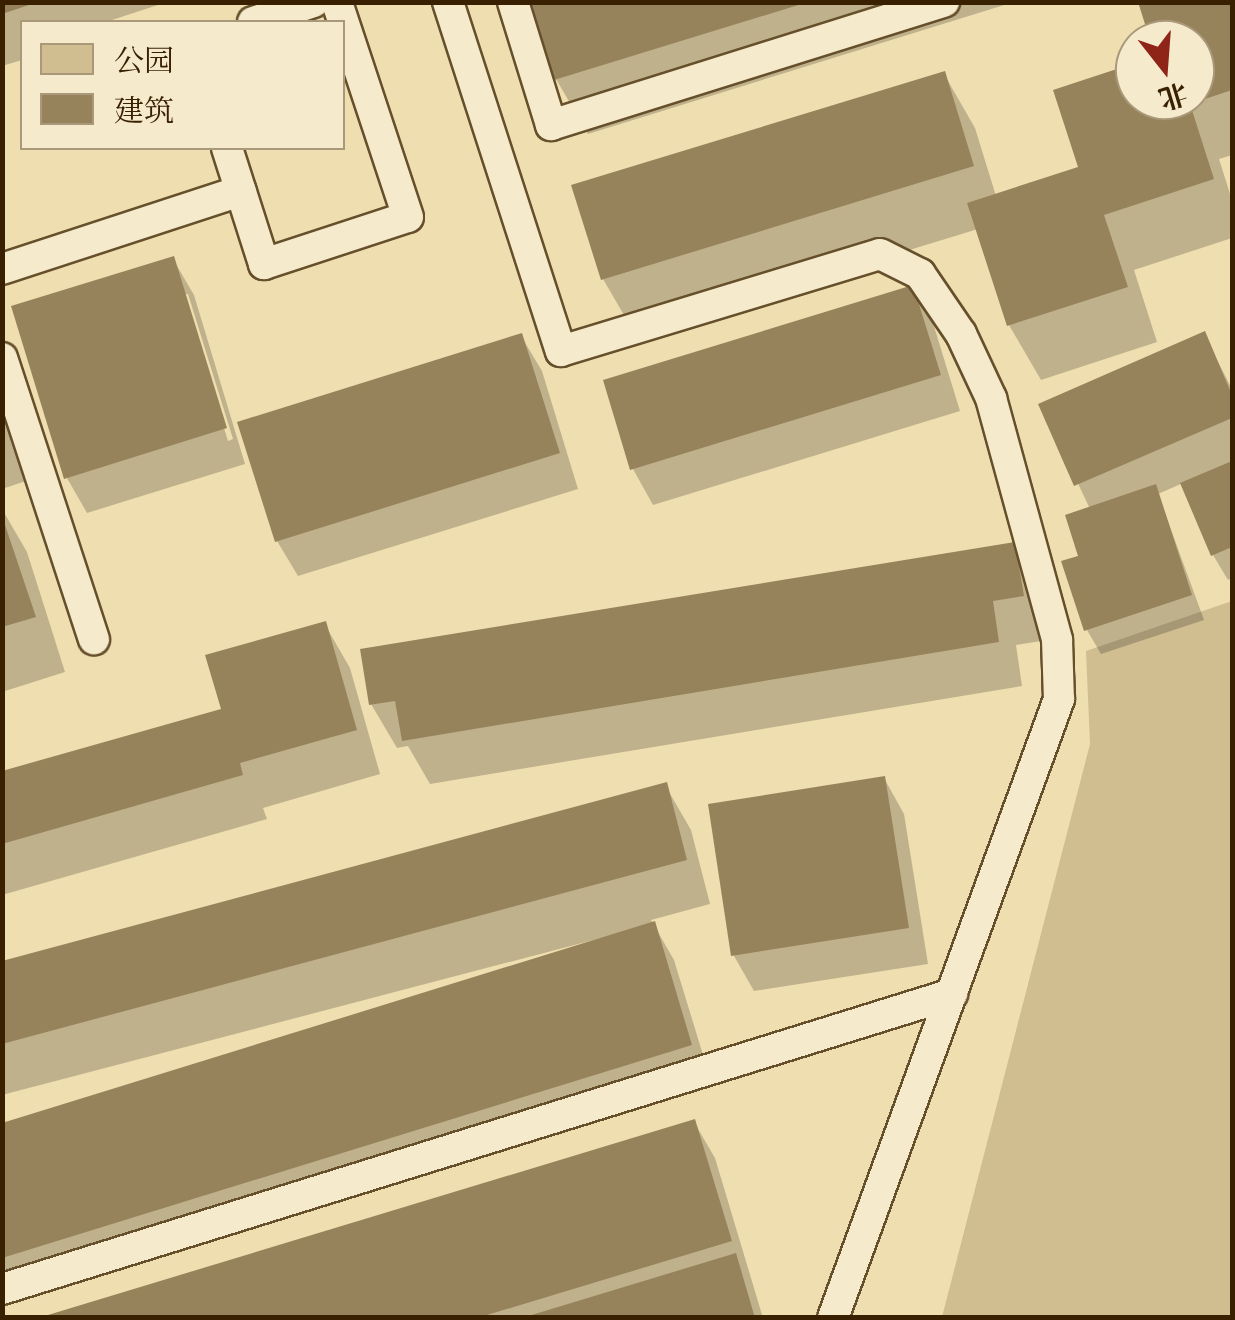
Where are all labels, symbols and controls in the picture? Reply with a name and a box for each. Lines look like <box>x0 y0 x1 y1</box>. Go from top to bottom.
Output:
legend <box>20 20 345 150</box>
north arrow <box>1115 20 1215 120</box>
text: 公园 <box>114 38 174 82</box>
text: 北 <box>1154 74 1193 121</box>
text: 建筑 <box>114 88 174 132</box>

